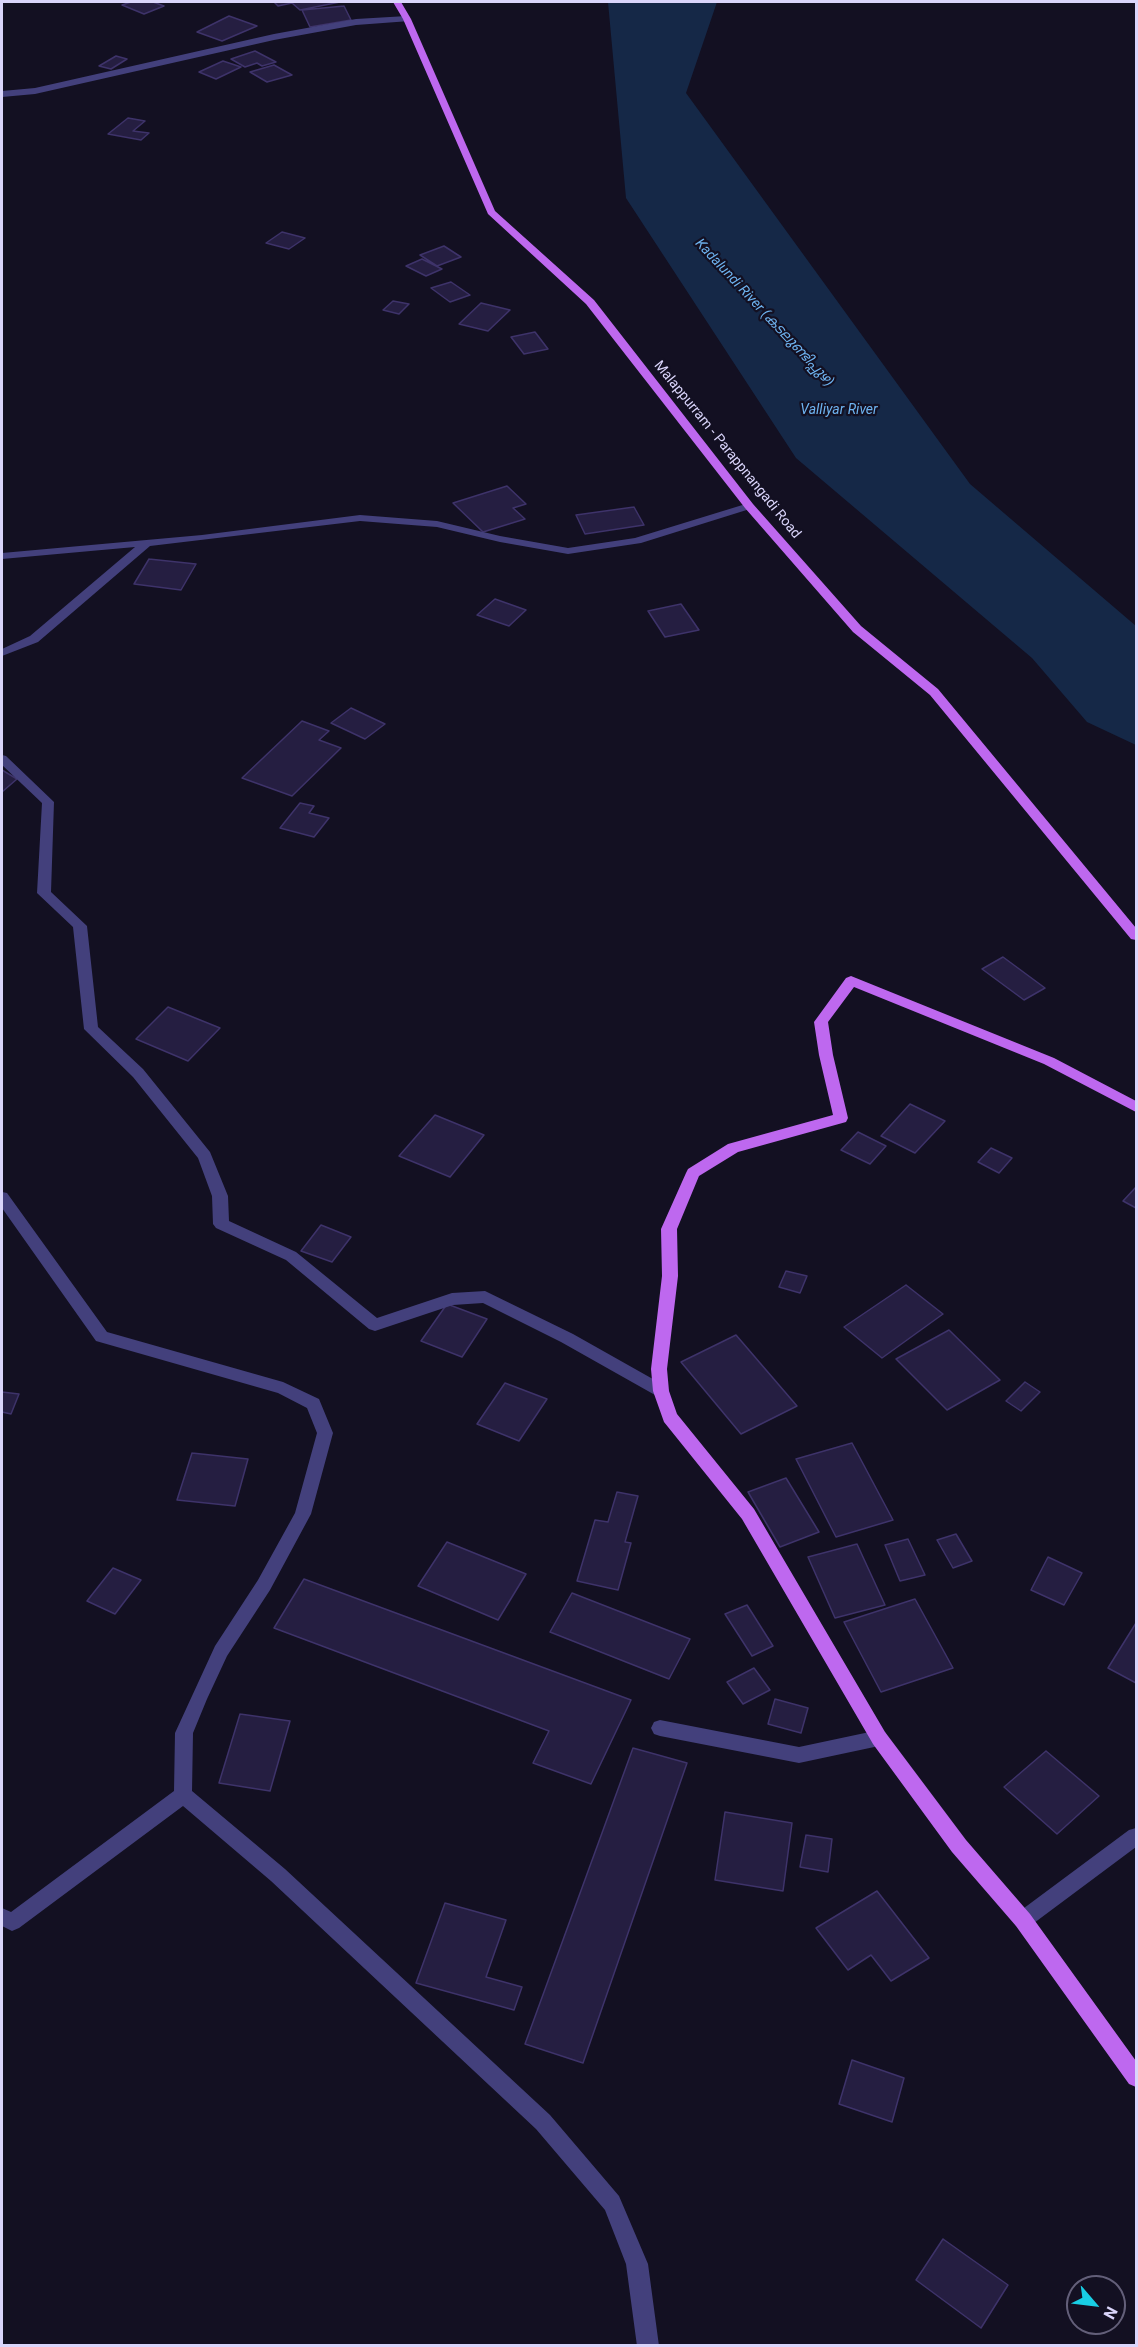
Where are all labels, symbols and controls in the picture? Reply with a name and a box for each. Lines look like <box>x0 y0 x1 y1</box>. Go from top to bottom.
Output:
water label: Kadalundi River (കടലുണ്ടിപ്പുഴ) <box>691 236 837 390</box>
street label: Malappurram - Parappnangadi Road <box>650 358 804 542</box>
water label: Valliyar River <box>800 402 878 418</box>
north arrow <box>1066 2275 1126 2335</box>
text: N <box>1100 2303 1122 2322</box>

